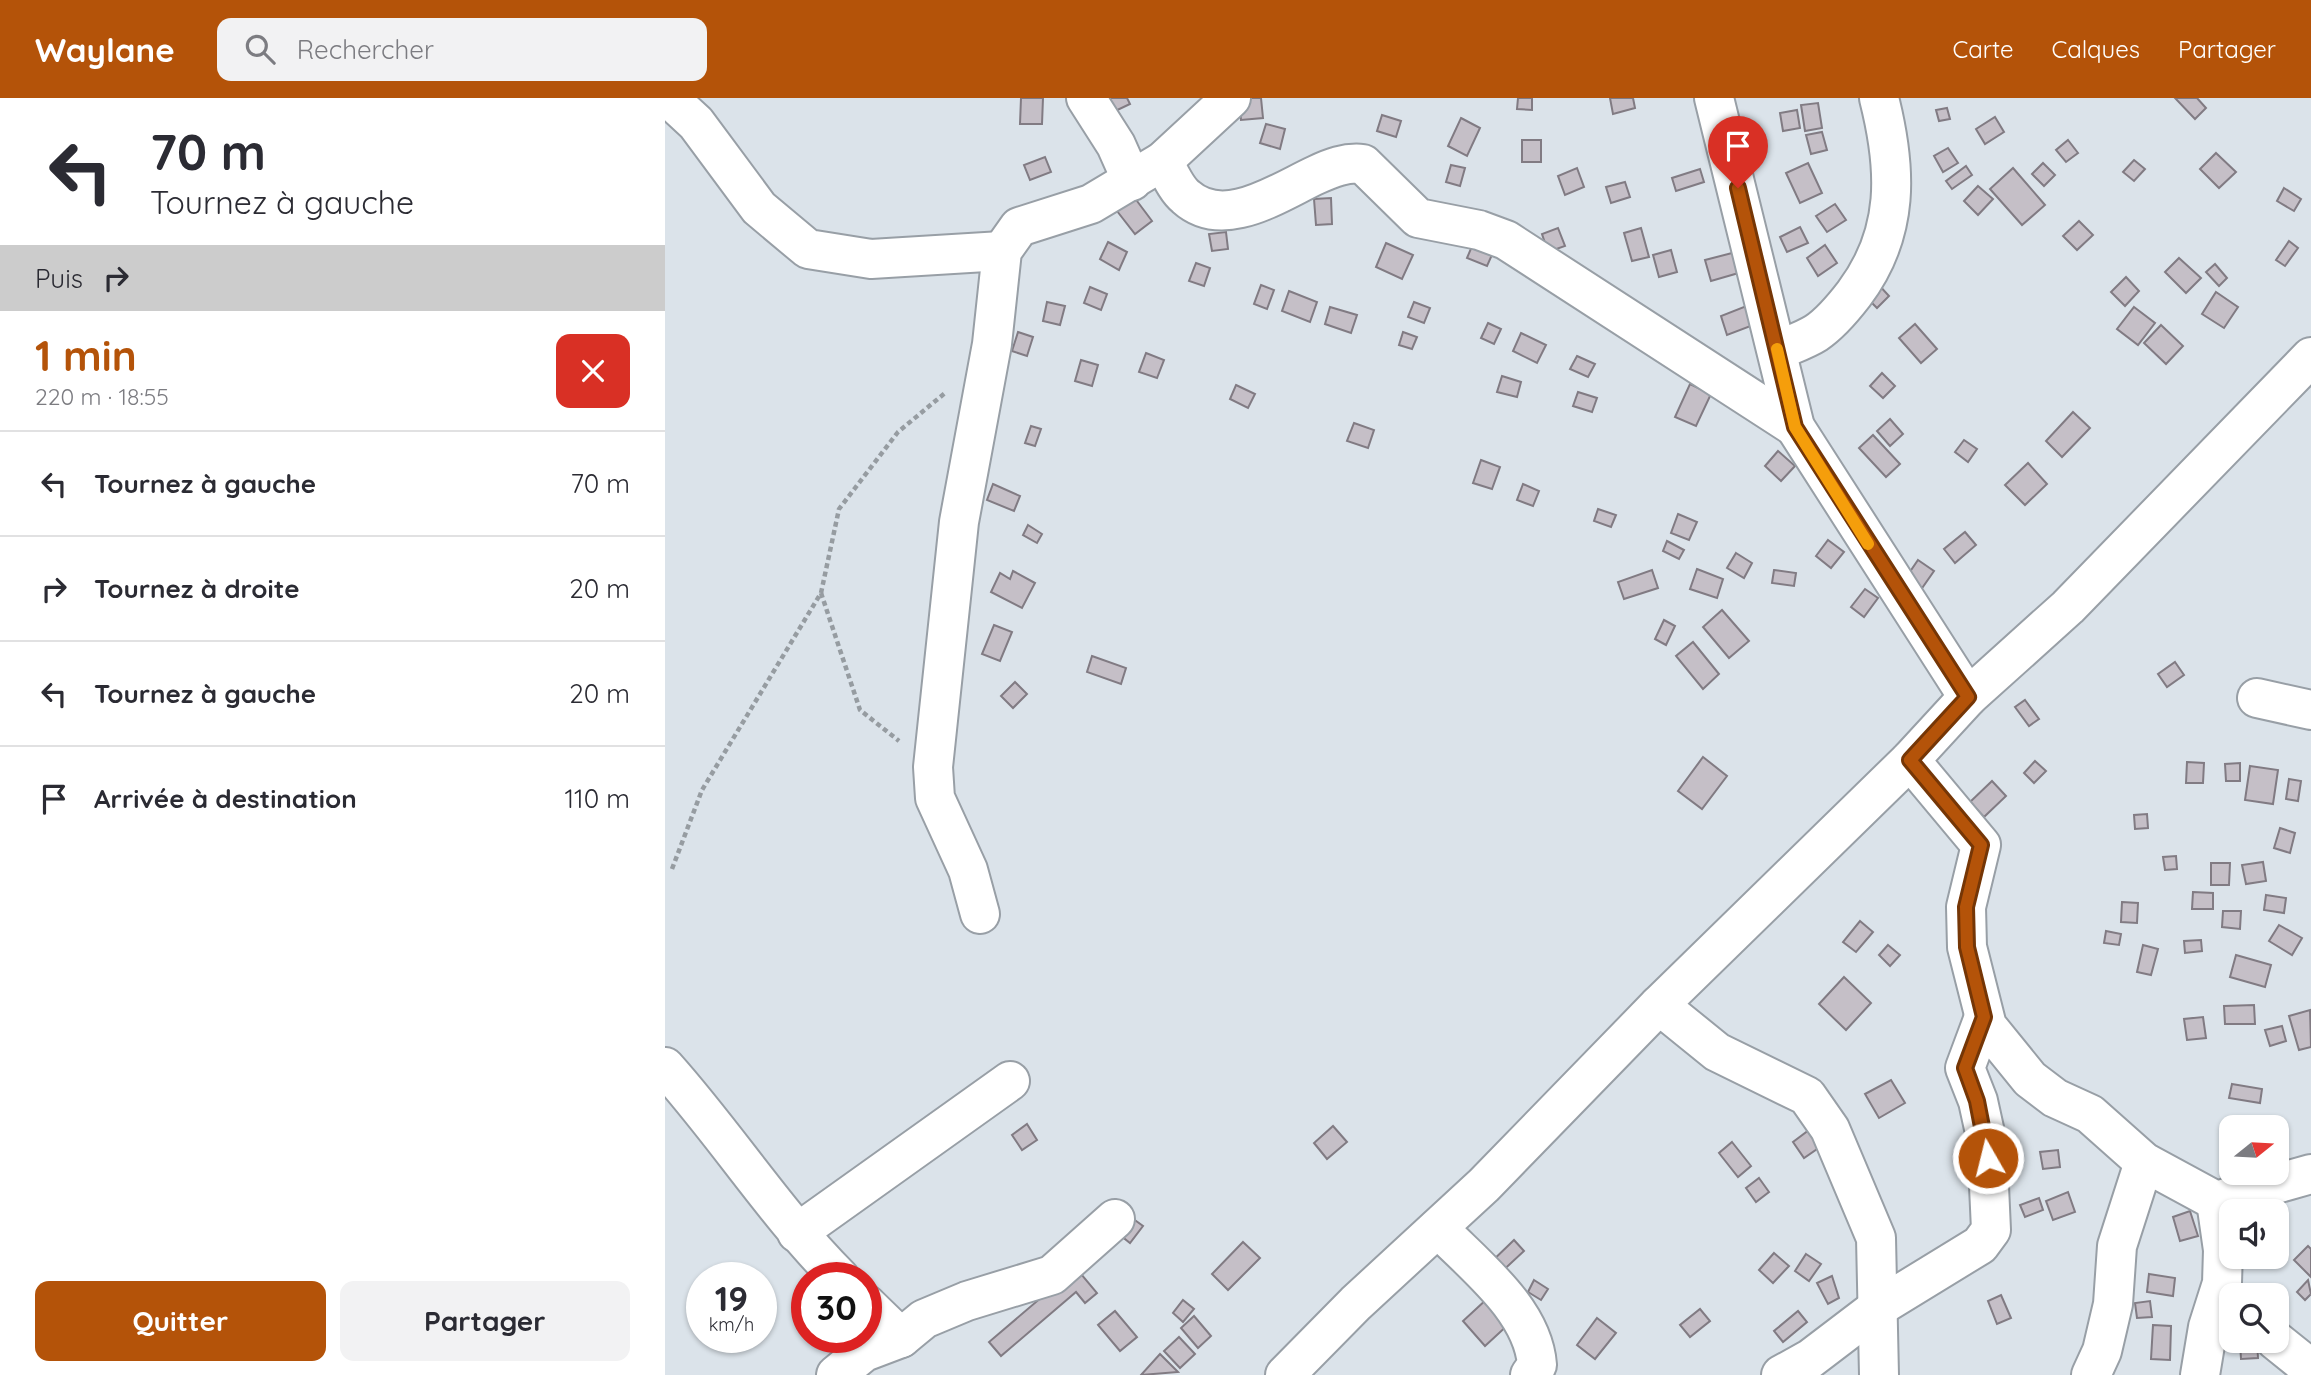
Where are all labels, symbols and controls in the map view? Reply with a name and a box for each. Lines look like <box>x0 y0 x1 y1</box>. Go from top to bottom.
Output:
search box <box>217 18 707 81</box>
text: Waylane <box>35 29 175 70</box>
icon: search <box>241 30 279 68</box>
text: Rechercher <box>297 33 434 66</box>
text: Carte <box>1952 34 2014 64</box>
text: Calques <box>2052 34 2140 64</box>
text: Partager <box>2178 34 2276 64</box>
pin <box>1708 116 1768 188</box>
text: 70 m <box>150 121 266 182</box>
icon: left <box>35 126 126 217</box>
icon: arrive <box>1719 127 1757 165</box>
text: Tournez à gauche <box>150 182 414 222</box>
icon: right <box>97 259 135 297</box>
text: Puis <box>35 262 83 295</box>
text: 1 min <box>35 329 137 382</box>
button: close <box>556 334 630 408</box>
text: 220 m · 18:55 <box>35 382 169 411</box>
icon: left <box>35 465 73 503</box>
text: Tournez à gauche <box>94 467 316 500</box>
text: 70 m <box>570 467 630 500</box>
icon: right <box>35 570 73 608</box>
text: Tournez à droite <box>94 572 299 605</box>
text: 20 m <box>569 572 630 605</box>
icon: left <box>35 675 73 713</box>
text: Tournez à gauche <box>94 677 316 710</box>
text: 20 m <box>569 677 630 710</box>
icon: arrive <box>35 780 73 818</box>
text: Arrivée à destination <box>94 782 357 815</box>
text: 110 m <box>564 782 630 815</box>
north arrow <box>2219 1115 2289 1185</box>
map controls <box>2219 1115 2289 1353</box>
position arrow <box>1951 1121 2025 1195</box>
button: sound <box>2219 1199 2289 1269</box>
speed limit sign: 30 <box>791 1262 882 1353</box>
text: 19 <box>715 1276 748 1320</box>
button: Quitter <box>35 1281 326 1361</box>
button: Partager <box>340 1281 630 1361</box>
button: search <box>2219 1283 2289 1353</box>
text: km/h <box>709 1313 754 1336</box>

